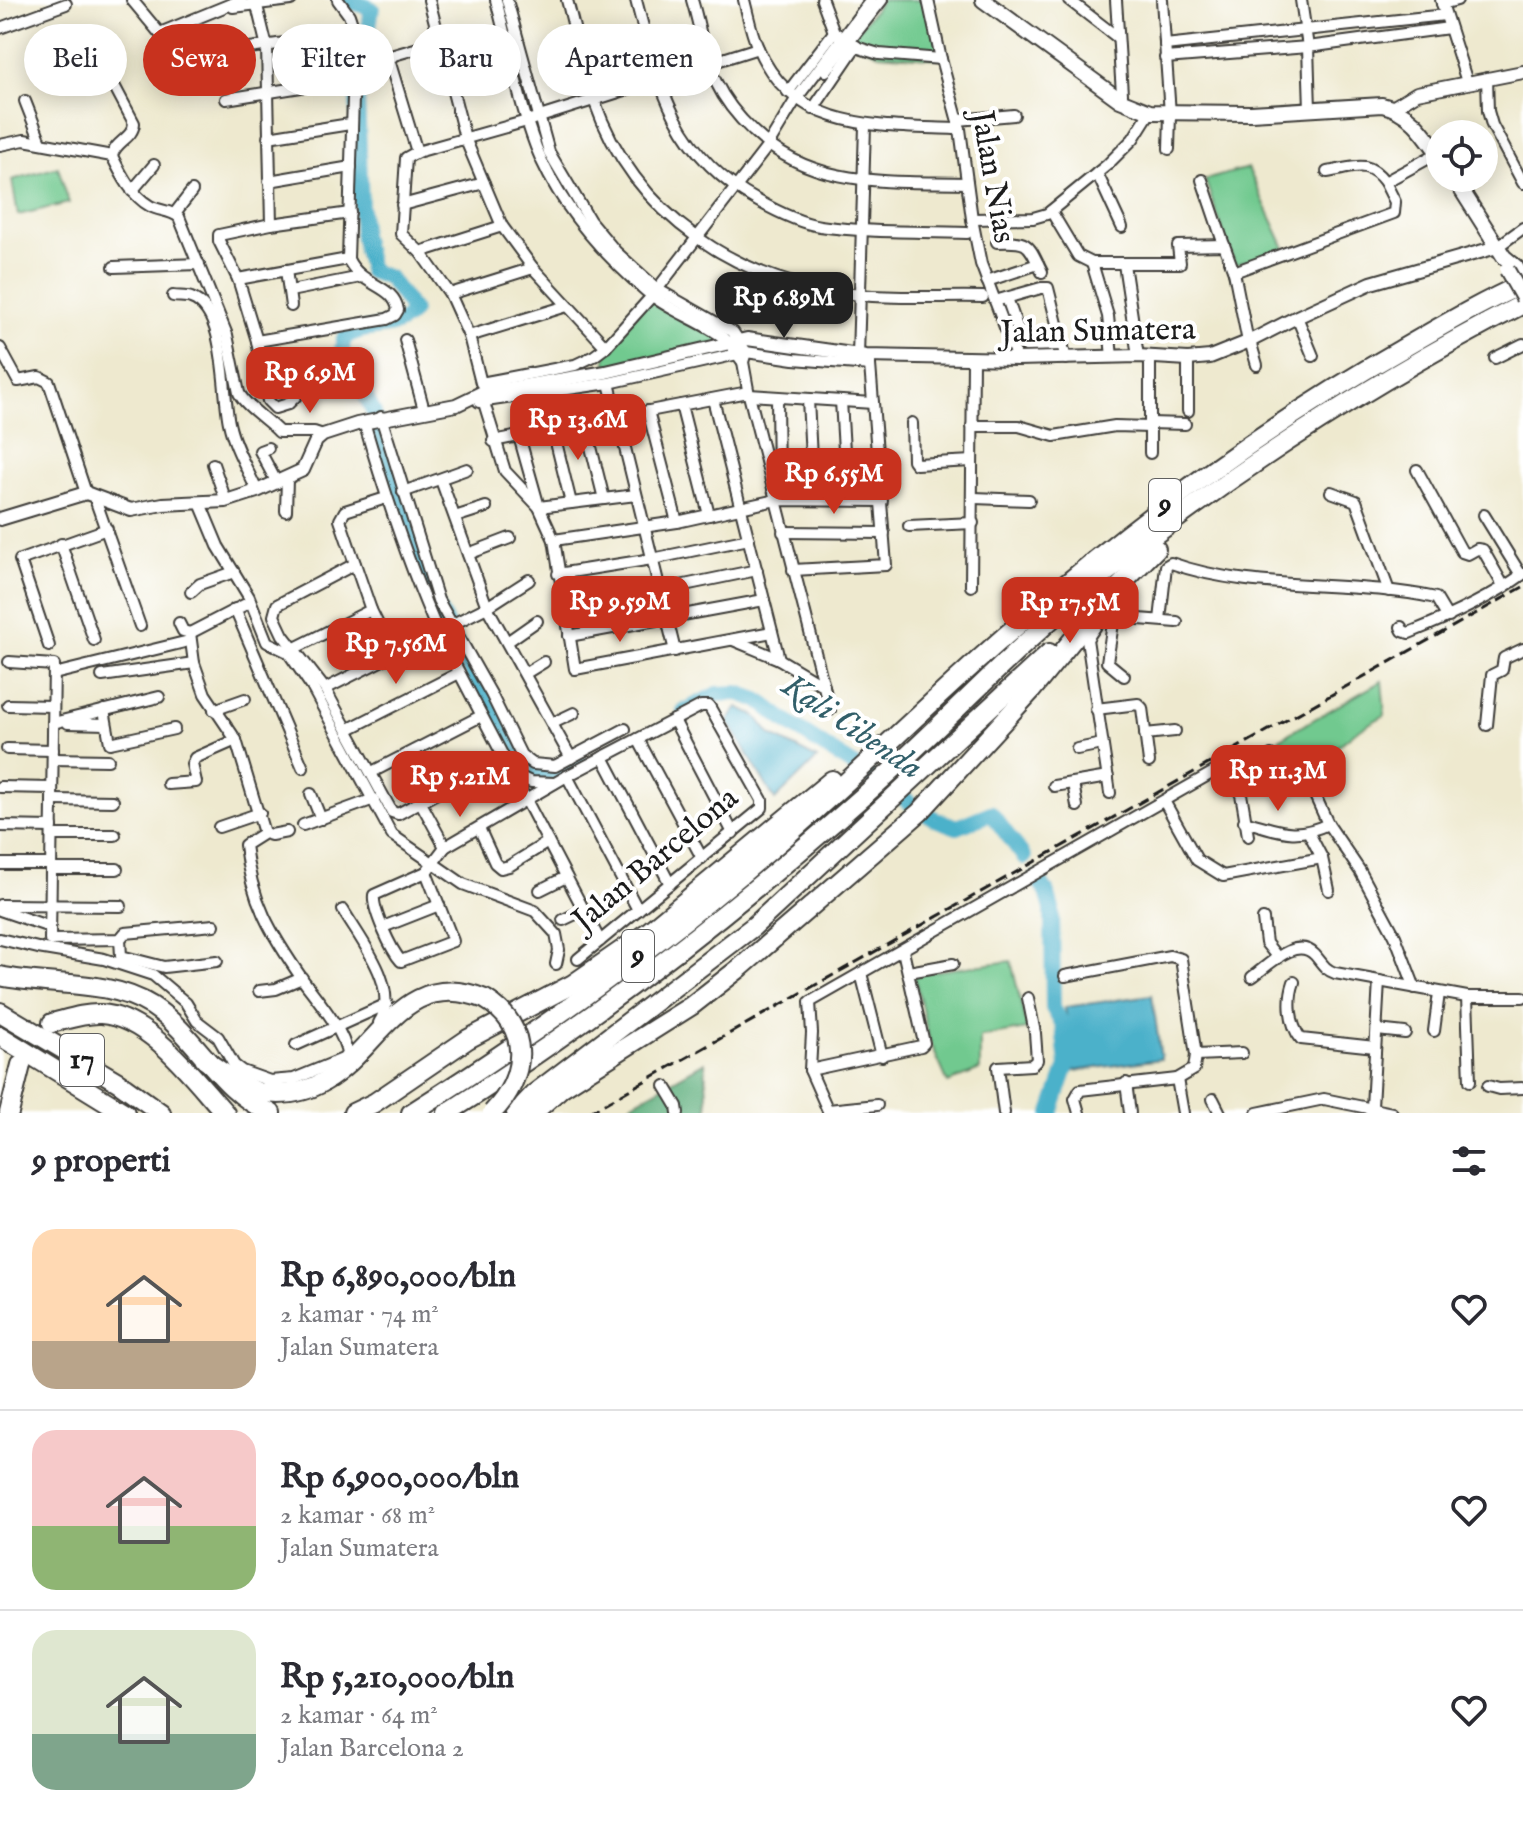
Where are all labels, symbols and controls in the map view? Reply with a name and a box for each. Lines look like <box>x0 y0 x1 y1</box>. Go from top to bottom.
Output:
chip: Beli <box>24 24 127 96</box>
chip: Sewa <box>143 24 256 96</box>
chip: Filter <box>272 24 394 96</box>
chip: Baru <box>410 24 521 96</box>
chip: Apartemen <box>537 24 722 96</box>
street label: Jalan Nias <box>960 105 1024 246</box>
map controls <box>1426 120 1498 192</box>
button: locate <box>1426 120 1498 192</box>
pin: Rp 6.89M <box>701 272 867 340</box>
text: Rp 6.89M <box>733 281 835 314</box>
street label: Jalan Sumatera <box>997 310 1196 354</box>
pin: Rp 6.9M <box>236 347 384 415</box>
text: Rp 6.9M <box>264 356 356 389</box>
pin: Rp 13.6M <box>495 394 661 462</box>
text: Rp 13.6M <box>528 403 628 436</box>
pin: Rp 6.55M <box>751 448 917 516</box>
text: Rp 6.55M <box>784 457 884 490</box>
road number: 9 <box>1149 479 1181 531</box>
pin: Rp 9.59M <box>537 576 703 644</box>
pin: Rp 17.5M <box>987 577 1153 645</box>
text: Rp 9.59M <box>569 585 671 618</box>
text: Rp 17.5M <box>1020 586 1120 619</box>
pin: Rp 7.56M <box>313 618 479 686</box>
text: Rp 7.56M <box>345 627 447 660</box>
water label: Kali Cibenda <box>773 664 931 790</box>
pin: Rp 11.3M <box>1195 745 1361 813</box>
pin: Rp 5.21M <box>377 751 543 819</box>
text: Rp 11.3M <box>1229 754 1327 787</box>
text: Rp 5.21M <box>410 760 510 793</box>
street label: Jalan Barcelona <box>562 778 748 943</box>
road number: 9 <box>622 930 654 982</box>
road number: 17 <box>60 1034 104 1086</box>
icon: filters <box>1447 1139 1491 1183</box>
text: 9 properti <box>32 1140 171 1183</box>
text: Rp 6,890,000/bln <box>280 1255 516 1298</box>
icon: home <box>96 1261 192 1357</box>
icon: heart <box>1447 1287 1491 1331</box>
text: 2 kamar · 74 m² <box>280 1298 439 1331</box>
text: Jalan Sumatera <box>280 1331 439 1364</box>
text: Rp 6,900,000/bln <box>280 1456 519 1499</box>
icon: home <box>96 1462 192 1558</box>
icon: heart <box>1447 1488 1491 1532</box>
text: 2 kamar · 68 m² <box>280 1499 435 1532</box>
text: Jalan Sumatera <box>280 1532 439 1565</box>
text: Rp 5,210,000/bln <box>280 1656 514 1699</box>
icon: home <box>96 1662 192 1758</box>
icon: heart <box>1447 1688 1491 1732</box>
text: 2 kamar · 64 m² <box>280 1699 438 1732</box>
text: Jalan Barcelona 2 <box>280 1732 464 1765</box>

